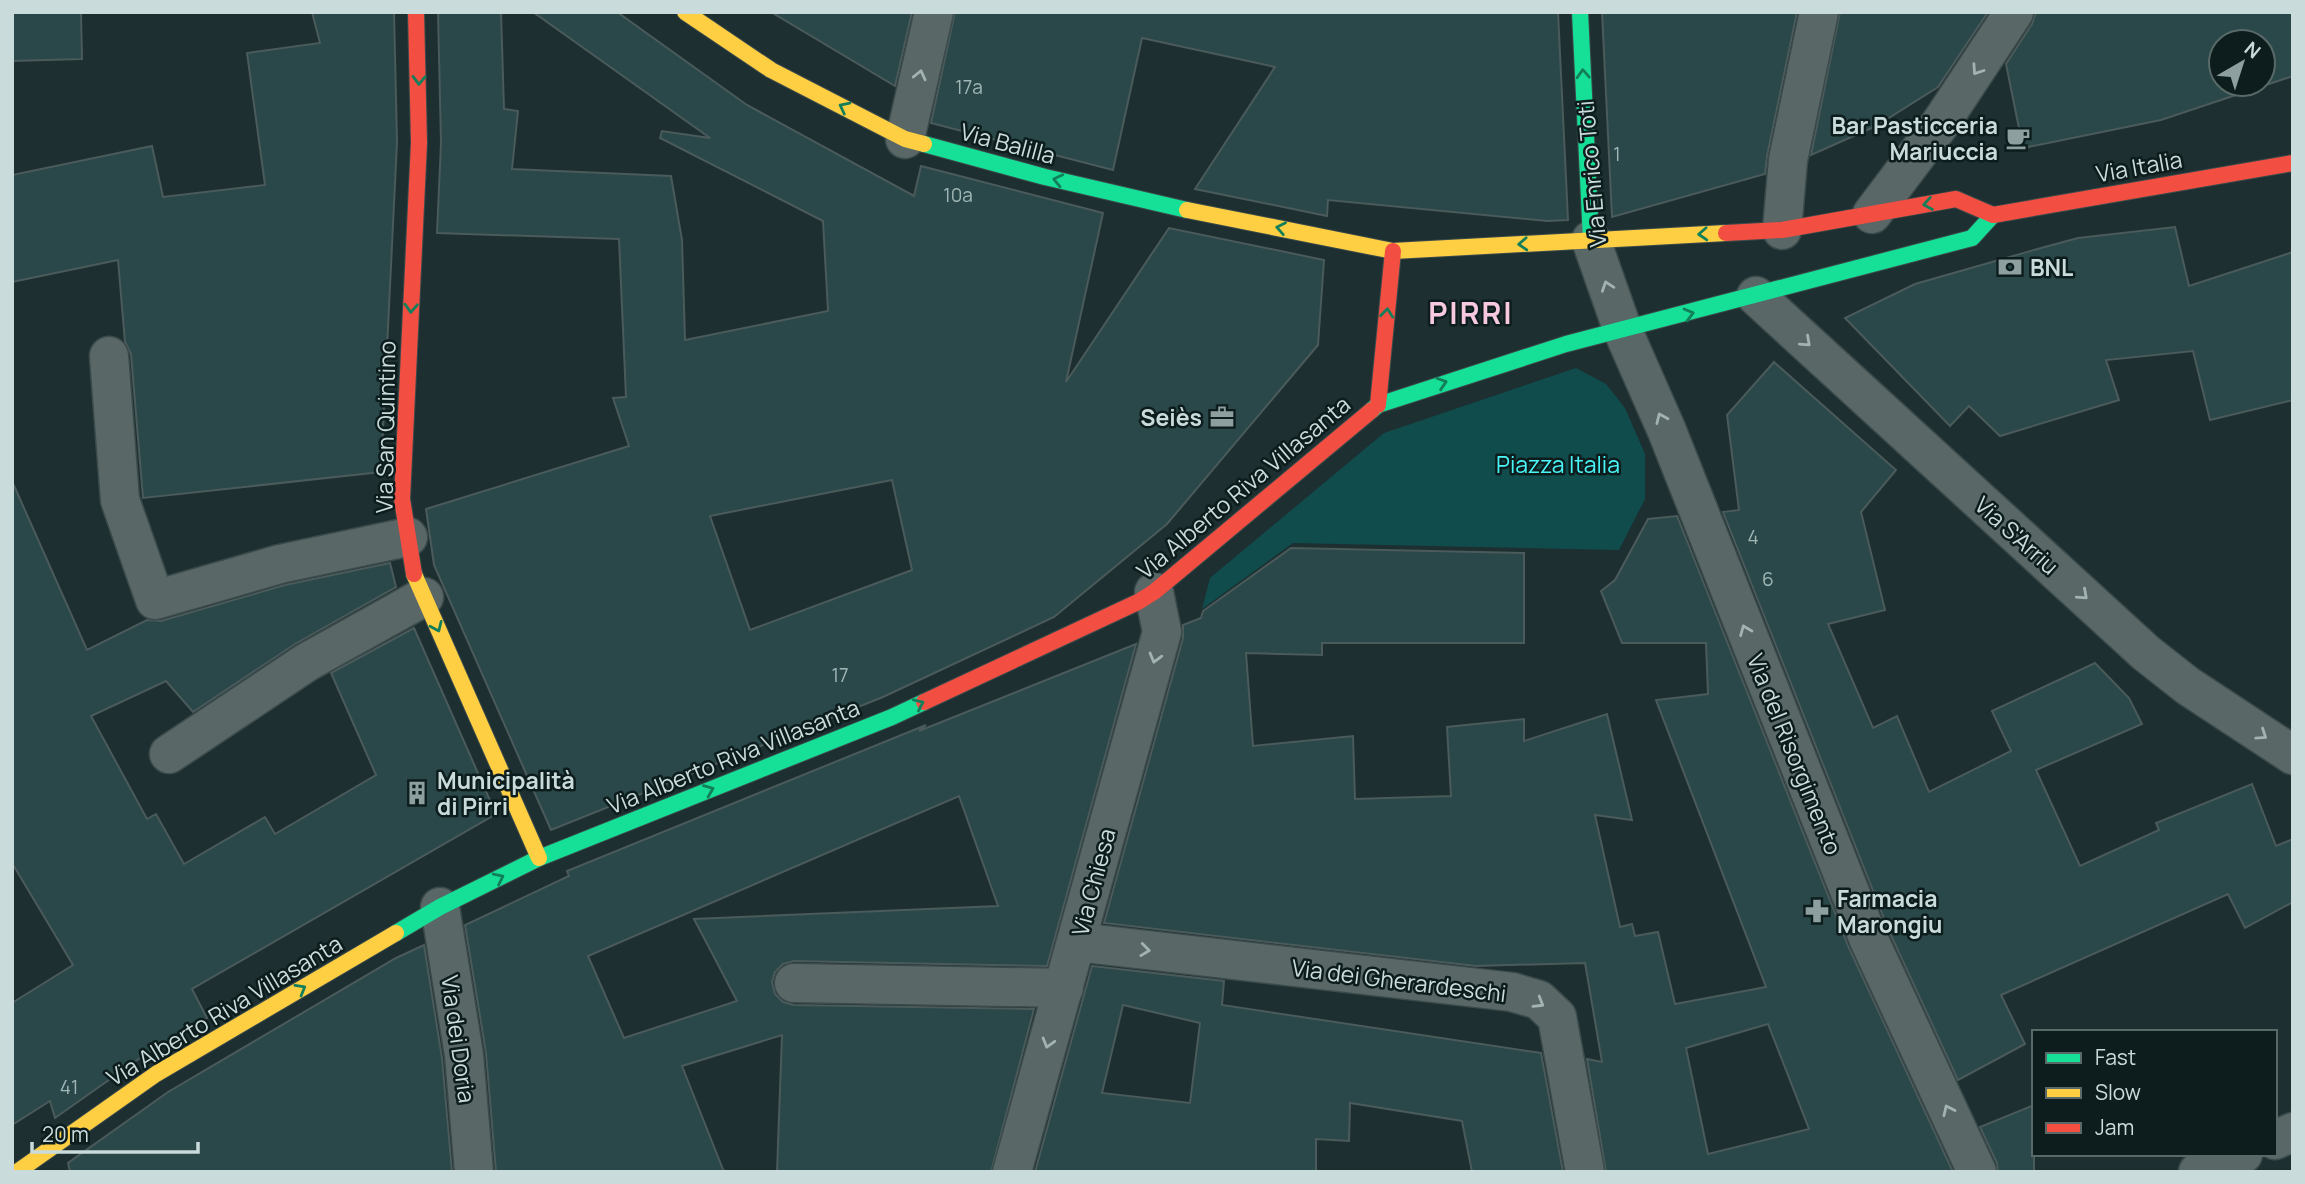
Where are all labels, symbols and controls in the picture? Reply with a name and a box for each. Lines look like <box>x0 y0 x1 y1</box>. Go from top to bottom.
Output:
north arrow <box>2207 28 2277 98</box>
text: N <box>2239 35 2266 64</box>
one-way arrow <box>1972 62 1985 75</box>
one-way arrow <box>1576 68 1591 79</box>
one-way arrow <box>911 69 926 81</box>
house number: 17a <box>955 74 983 100</box>
one-way arrow <box>411 76 427 86</box>
street label: Via Enrico Toti <box>1569 99 1613 249</box>
one-way arrow <box>839 102 851 116</box>
place label: Bar Pasticceria Mariuccia <box>1831 109 1998 167</box>
street label: Via Balilla <box>957 115 1059 171</box>
cafe icon: Bar Pasticceria Mariuccia <box>2004 124 2032 152</box>
house number: 1 <box>1613 141 1621 167</box>
street label: Via Italia <box>2093 143 2185 189</box>
one-way arrow <box>1052 174 1064 189</box>
house number: 10a <box>943 182 973 208</box>
one-way arrow <box>1922 195 1934 210</box>
one-way arrow <box>1275 222 1287 237</box>
one-way arrow <box>1697 226 1708 241</box>
one-way arrow <box>1517 236 1528 251</box>
place label: BNL <box>2030 251 2073 283</box>
bank icon: BNL <box>1996 253 2024 281</box>
one-way arrow <box>1601 280 1615 292</box>
district label: PIRRI <box>1428 292 1514 333</box>
one-way arrow <box>403 302 418 313</box>
one-way arrow <box>1379 307 1394 318</box>
one-way arrow <box>1683 308 1695 322</box>
one-way arrow <box>1798 334 1811 347</box>
street label: Via San Quintino <box>367 340 403 514</box>
one-way arrow <box>1436 377 1448 392</box>
street label: Via Alberto Riva Villasanta <box>1130 388 1356 586</box>
place label: Seiès <box>1140 401 1202 433</box>
office icon: Seiès <box>1208 403 1236 431</box>
one-way arrow <box>1655 413 1669 426</box>
park label: Piazza Italia <box>1496 448 1620 480</box>
street label: Via S'Arriu <box>1968 489 2066 581</box>
house number: 4 <box>1747 524 1759 550</box>
house number: 6 <box>1762 566 1774 592</box>
one-way arrow <box>2075 587 2088 599</box>
one-way arrow <box>429 620 443 632</box>
one-way arrow <box>1739 624 1753 637</box>
street label: Via del Risorgimento <box>1740 649 1850 859</box>
one-way arrow <box>1149 652 1163 664</box>
house number: 17 <box>832 662 848 688</box>
street label: Via Alberto Riva Villasanta <box>602 691 864 821</box>
one-way arrow <box>912 698 925 712</box>
one-way arrow <box>2254 726 2267 739</box>
place label: Municipalità di Pirri <box>437 764 575 822</box>
building icon: Municipalità di Pirri <box>403 779 431 807</box>
one-way arrow <box>702 784 714 798</box>
street label: Via Chiesa <box>1063 825 1123 939</box>
one-way arrow <box>492 872 504 886</box>
place label: Farmacia Marongiu <box>1837 882 1942 940</box>
pharmacy icon: Farmacia Marongiu <box>1803 897 1831 925</box>
street label: Via Alberto Riva Villasanta <box>100 927 348 1093</box>
one-way arrow <box>1139 943 1151 958</box>
street label: Via dei Gherardeschi <box>1290 951 1508 1009</box>
street label: Via dei Doria <box>434 973 484 1105</box>
one-way arrow <box>293 984 306 997</box>
one-way arrow <box>1531 995 1544 1008</box>
legend <box>2032 1030 2277 1156</box>
one-way arrow <box>1042 1037 1057 1049</box>
text: Fast <box>2095 1043 2136 1071</box>
house number: 41 <box>60 1074 78 1100</box>
text: Slow <box>2095 1078 2141 1106</box>
one-way arrow <box>1942 1105 1956 1117</box>
scale bar <box>32 1110 198 1154</box>
text: Jam <box>2095 1113 2134 1141</box>
text: 20 m <box>42 1120 89 1148</box>

